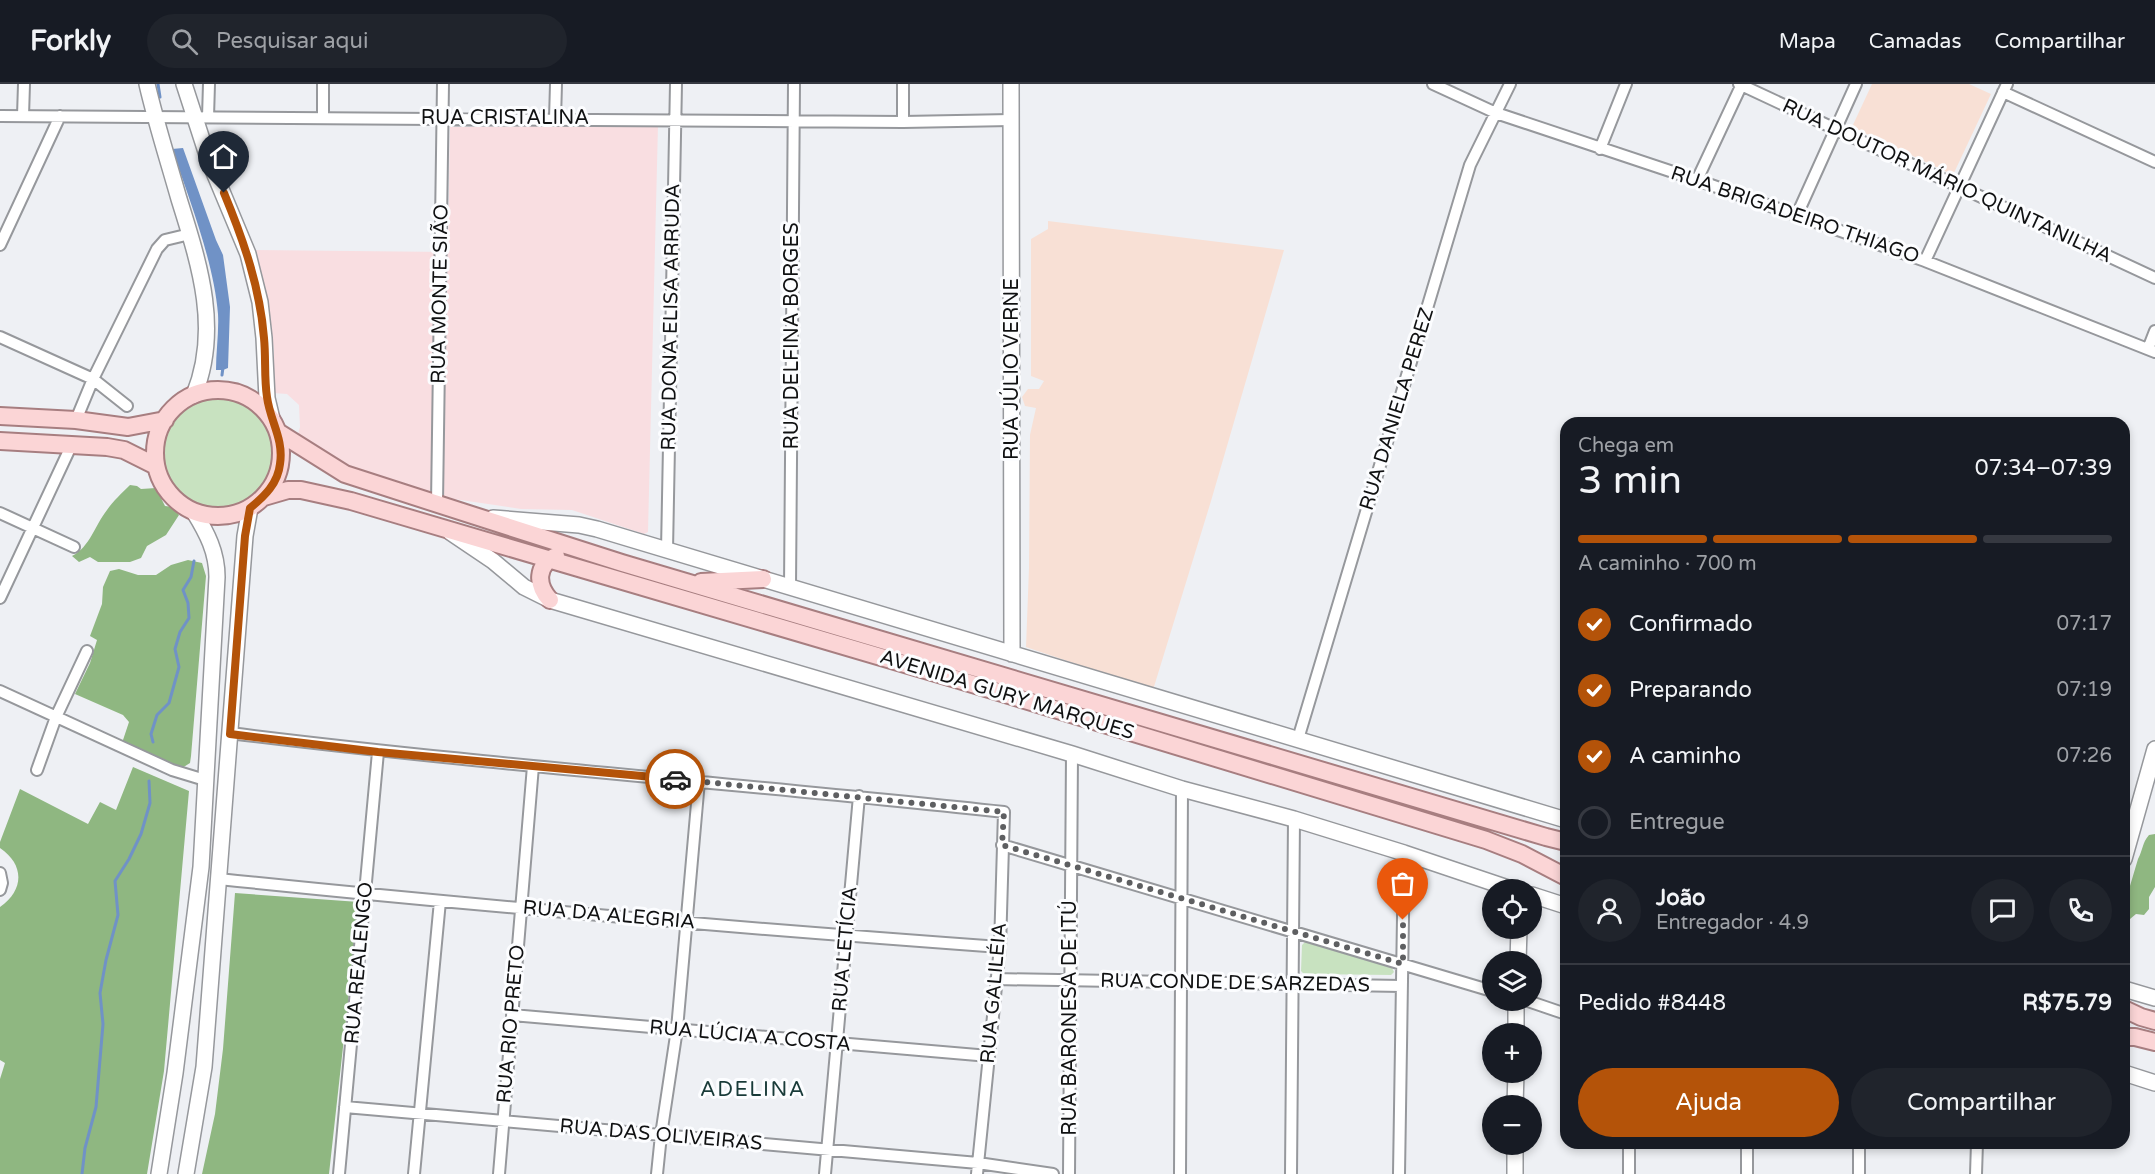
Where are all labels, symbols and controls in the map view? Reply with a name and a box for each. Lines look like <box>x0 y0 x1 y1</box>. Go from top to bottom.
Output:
search box <box>147 14 567 68</box>
text: Forkly <box>30 24 111 58</box>
icon: search <box>168 25 201 58</box>
text: Pesquisar aqui <box>216 28 368 54</box>
text: Mapa <box>1779 29 1836 54</box>
text: Camadas <box>1869 29 1961 54</box>
text: Compartilhar <box>1994 29 2125 54</box>
street label: RUA DOUTOR MÁRIO QUINTANILHA <box>1778 93 2116 268</box>
street label: RUA CRISTALINA <box>421 106 589 130</box>
pin <box>198 131 249 193</box>
icon: home <box>207 140 240 173</box>
street label: RUA BRIGADEIRO THIAGO <box>1668 161 1922 269</box>
street label: RUA DONA ELISA ARRUDA <box>657 183 685 451</box>
street label: RUA MONTE SIÃO <box>425 204 454 384</box>
street label: RUA DELFINA BORGES <box>780 222 804 450</box>
street label: RUA JÚLIO VERNE <box>999 278 1024 460</box>
street label: RUA DANIELA PEREZ <box>1355 305 1439 513</box>
text: Chega em <box>1578 434 1674 458</box>
text: 07:34–07:39 <box>1975 455 2112 481</box>
text: 3 min <box>1578 457 1682 504</box>
text: A caminho · 700 m <box>1578 552 1757 576</box>
icon: check <box>1578 608 1611 641</box>
text: Confirmado <box>1629 611 1753 637</box>
text: 07:17 <box>2057 612 2112 636</box>
street label: AVENIDA GURY MARQUES <box>877 645 1137 745</box>
icon: check <box>1578 674 1611 707</box>
text: Preparando <box>1629 677 1752 703</box>
text: 07:19 <box>2057 678 2112 702</box>
icon: check <box>1578 740 1611 773</box>
text: A caminho <box>1629 743 1741 769</box>
text: 07:26 <box>2057 744 2112 768</box>
courier <box>645 749 705 809</box>
icon: car <box>659 763 692 796</box>
text: Entregue <box>1629 809 1725 835</box>
pin <box>1377 858 1428 920</box>
icon: bag <box>1386 867 1419 900</box>
map controls <box>1482 879 1542 1155</box>
button: locate <box>1482 879 1542 939</box>
button: person <box>1578 879 1641 942</box>
button: chat <box>1971 879 2034 942</box>
button: phone <box>2049 879 2112 942</box>
street label: RUA REALENGO <box>340 881 378 1045</box>
street label: RUA LETÍCIA <box>827 885 862 1013</box>
text: João <box>1656 885 1705 911</box>
street label: RUA DA ALEGRIA <box>522 896 696 934</box>
street label: RUA BARONESA DE ITÚ <box>1057 900 1082 1136</box>
text: Entregador · 4.9 <box>1656 911 1809 935</box>
street label: RUA GALILÉIA <box>975 921 1012 1064</box>
street label: RUA RIO PRETO <box>492 944 530 1104</box>
button: layers <box>1482 951 1542 1011</box>
street label: RUA CONDE DE SARZEDAS <box>1100 969 1370 997</box>
text: Pedido #8448 <box>1578 990 1726 1016</box>
text: R$75.79 <box>2022 990 2112 1016</box>
street label: RUA LÚCIA A COSTA <box>648 1014 852 1057</box>
button: + <box>1482 1023 1542 1083</box>
button: Ajuda <box>1578 1068 1839 1137</box>
button: Compartilhar <box>1851 1068 2112 1137</box>
district label: ADELINA <box>700 1077 806 1102</box>
button: − <box>1482 1095 1542 1155</box>
street label: RUA DAS OLIVEIRAS <box>559 1114 763 1156</box>

